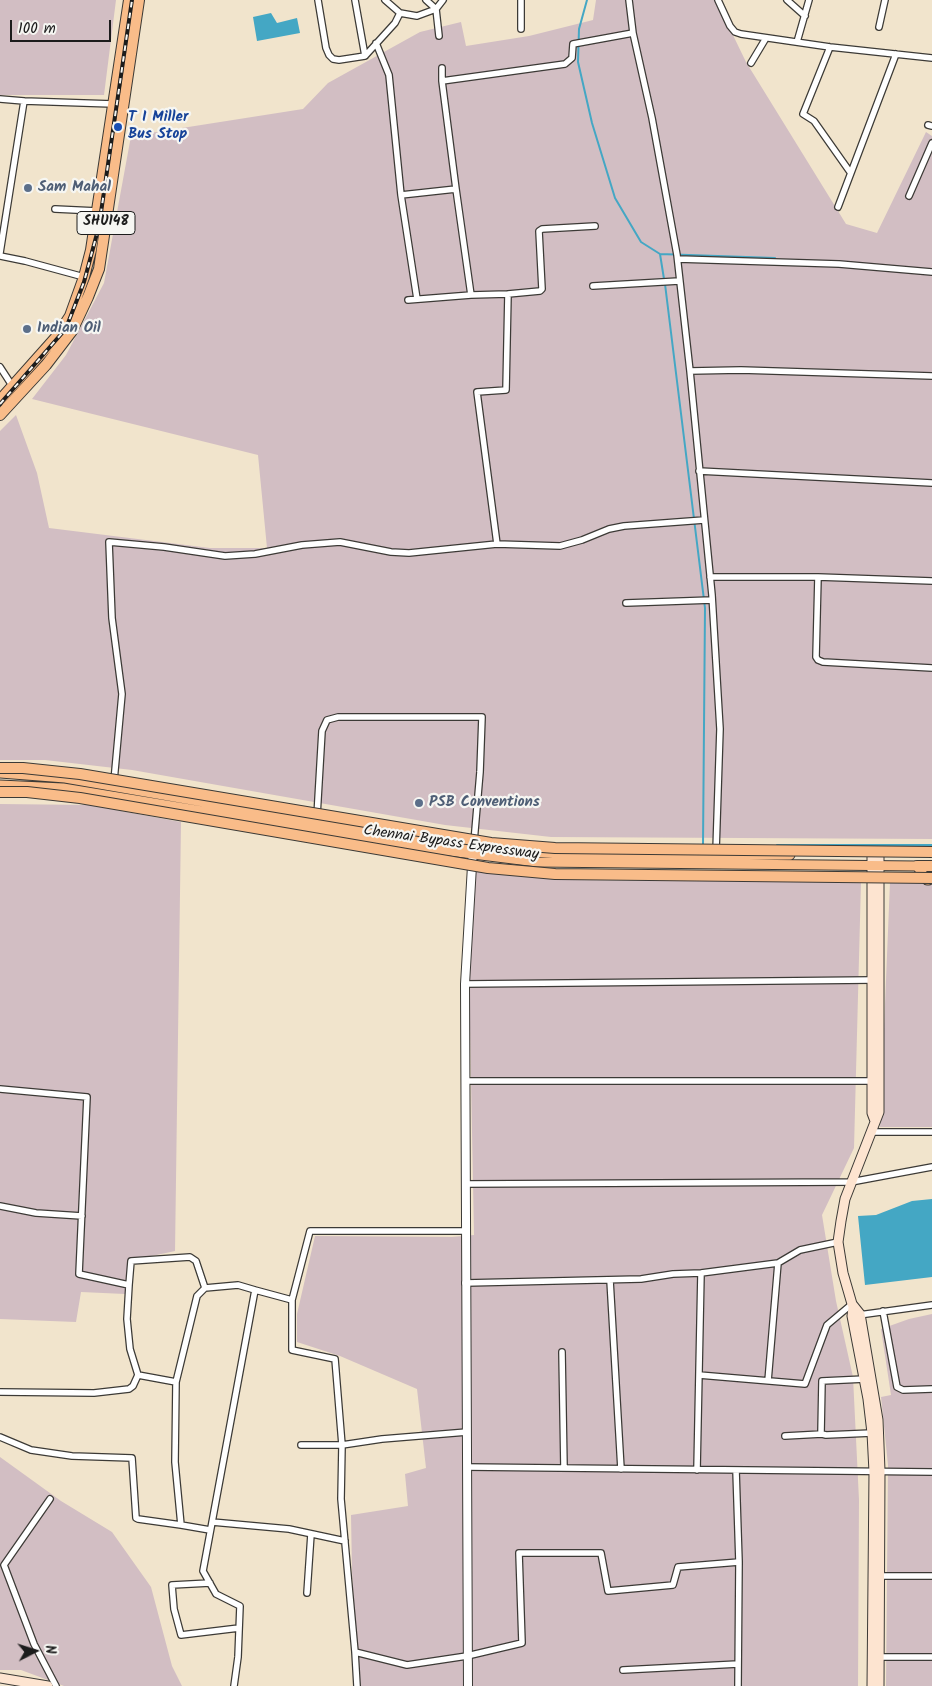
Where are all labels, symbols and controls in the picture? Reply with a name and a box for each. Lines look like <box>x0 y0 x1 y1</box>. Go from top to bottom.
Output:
scale bar <box>12 10 114 42</box>
text: 100 m <box>18 17 56 41</box>
place label: T I Miller Bus Stop <box>128 109 188 144</box>
marker: T I Miller Bus Stop <box>112 121 124 133</box>
place label: Sam Mahal <box>38 179 111 197</box>
marker: Sam Mahal <box>22 182 34 194</box>
road number: SHU148 <box>77 212 135 234</box>
place label: Indian Oil <box>37 320 101 338</box>
marker: Indian Oil <box>21 323 33 335</box>
place label: PSB Conventions <box>429 794 540 812</box>
marker: PSB Conventions <box>413 797 425 809</box>
street label: Chennai Bypass Expressway <box>362 823 540 865</box>
north arrow <box>10 1626 60 1676</box>
text: N <box>39 1644 61 1655</box>

